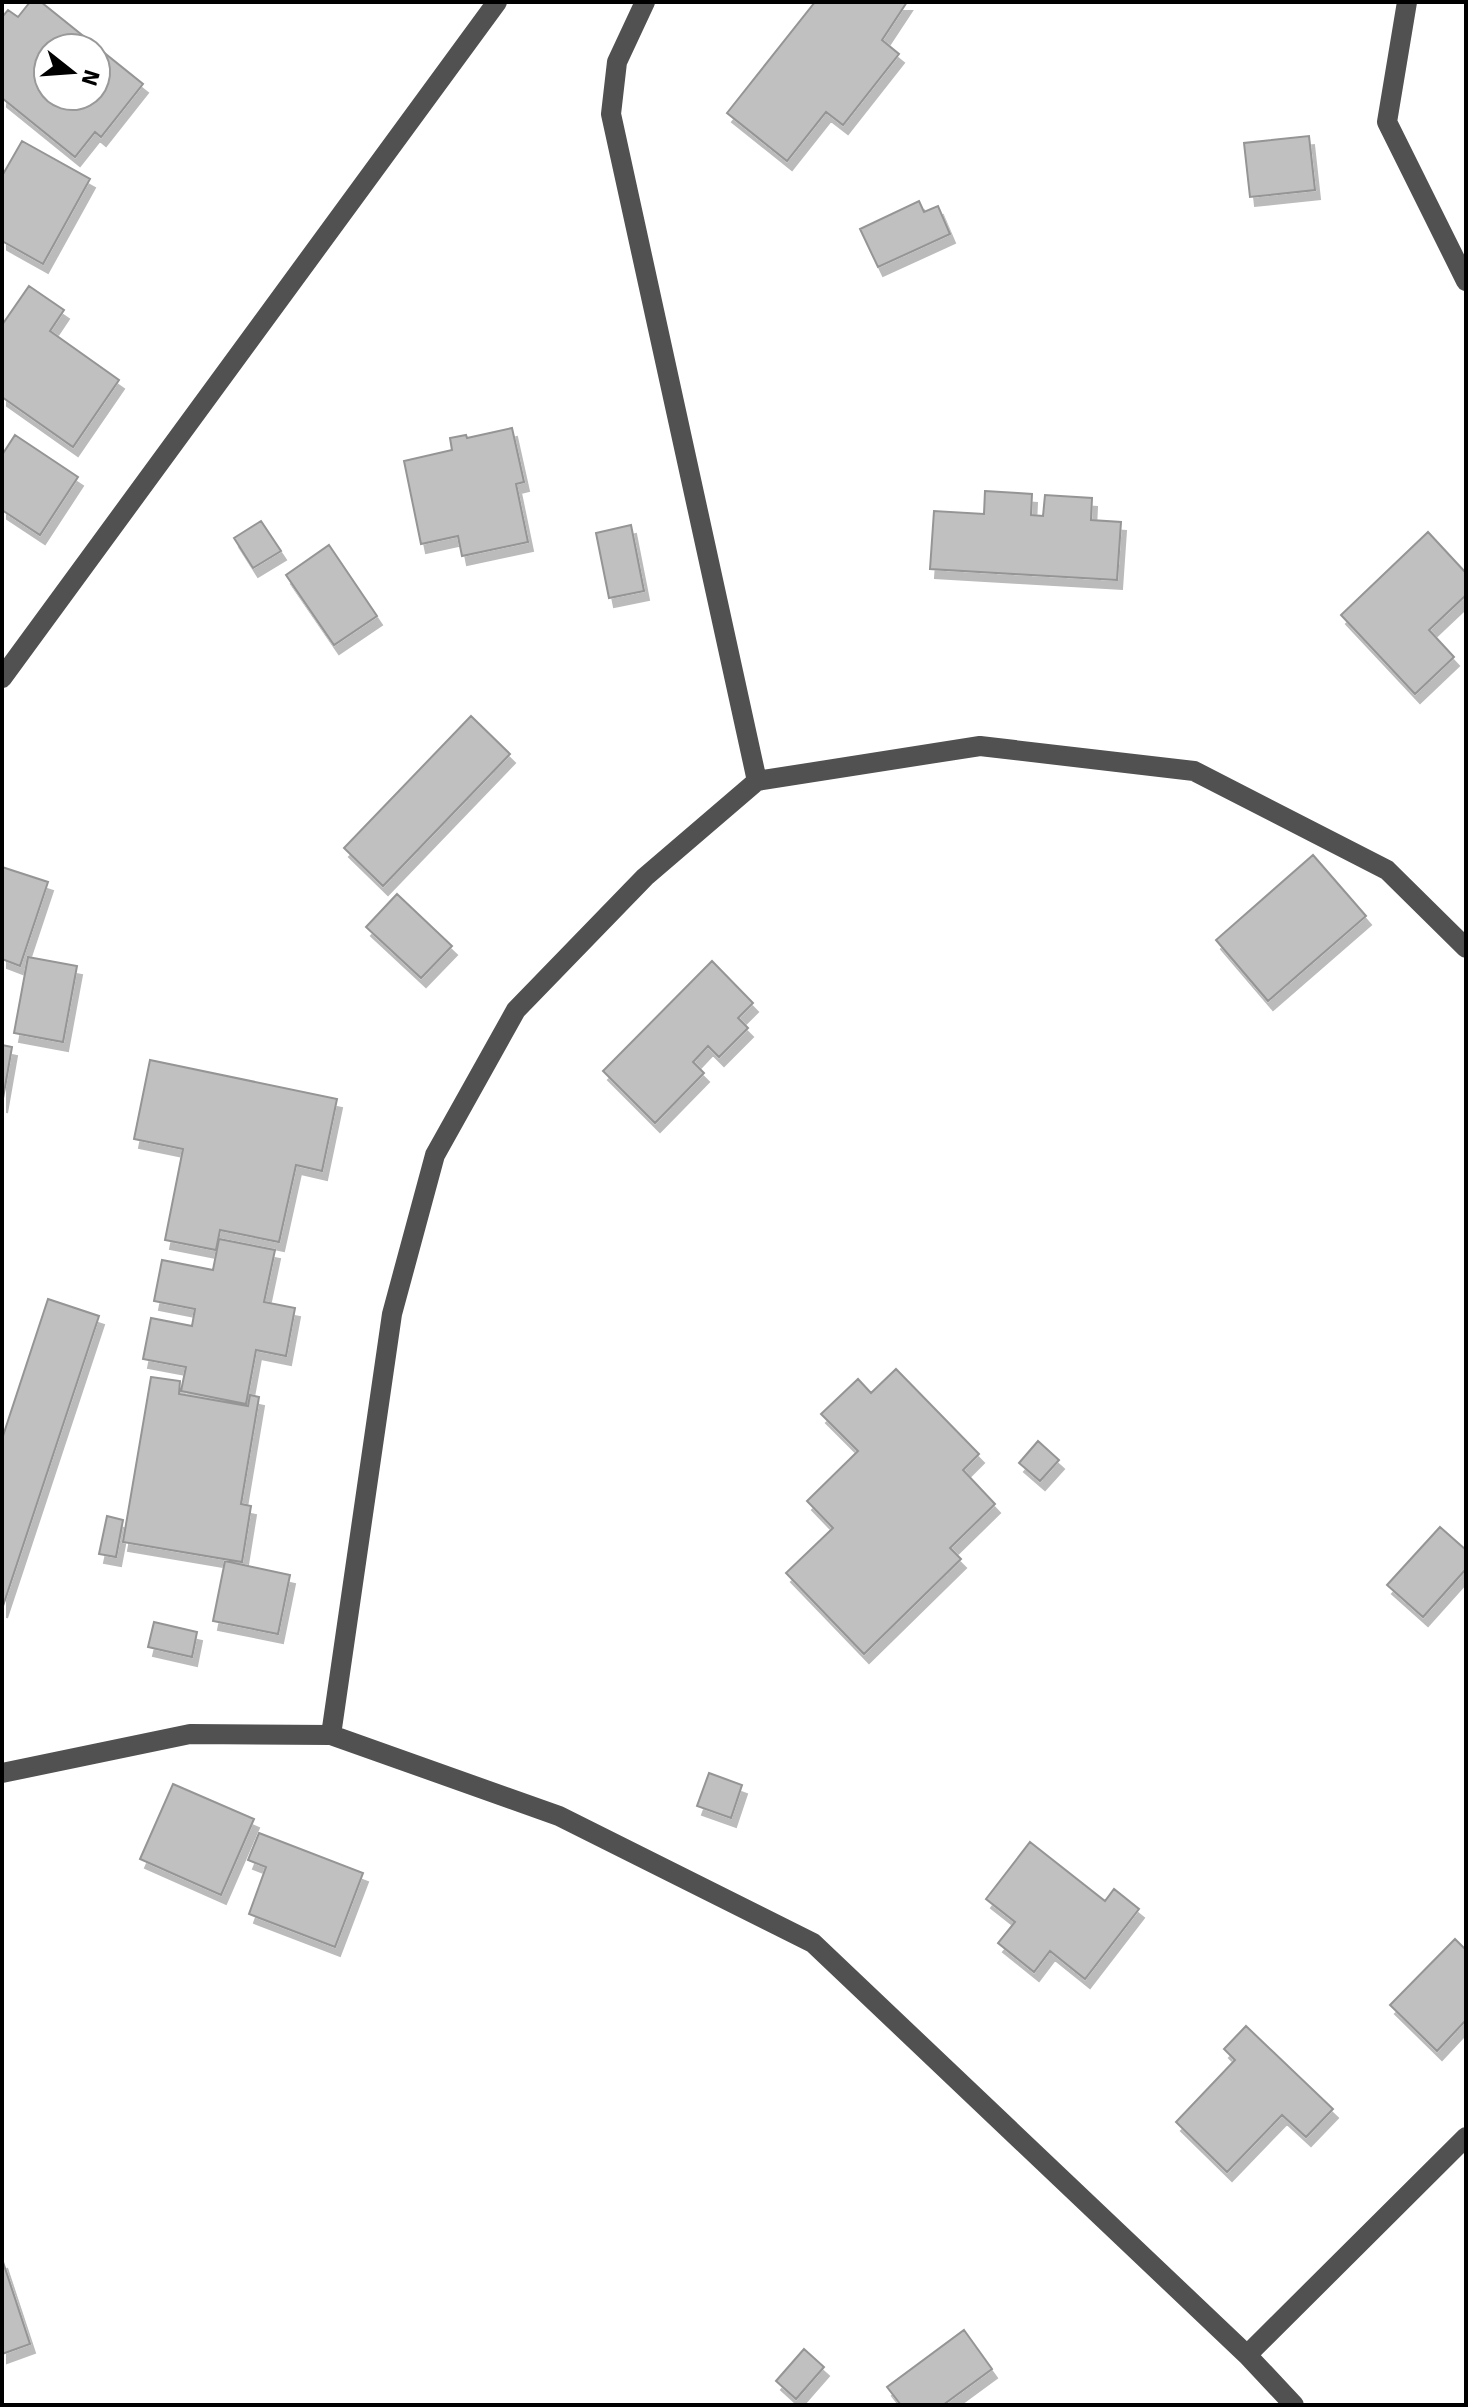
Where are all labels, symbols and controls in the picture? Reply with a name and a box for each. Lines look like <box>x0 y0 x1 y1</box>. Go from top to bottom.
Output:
north arrow <box>32 32 112 112</box>
text: N <box>75 66 106 89</box>

